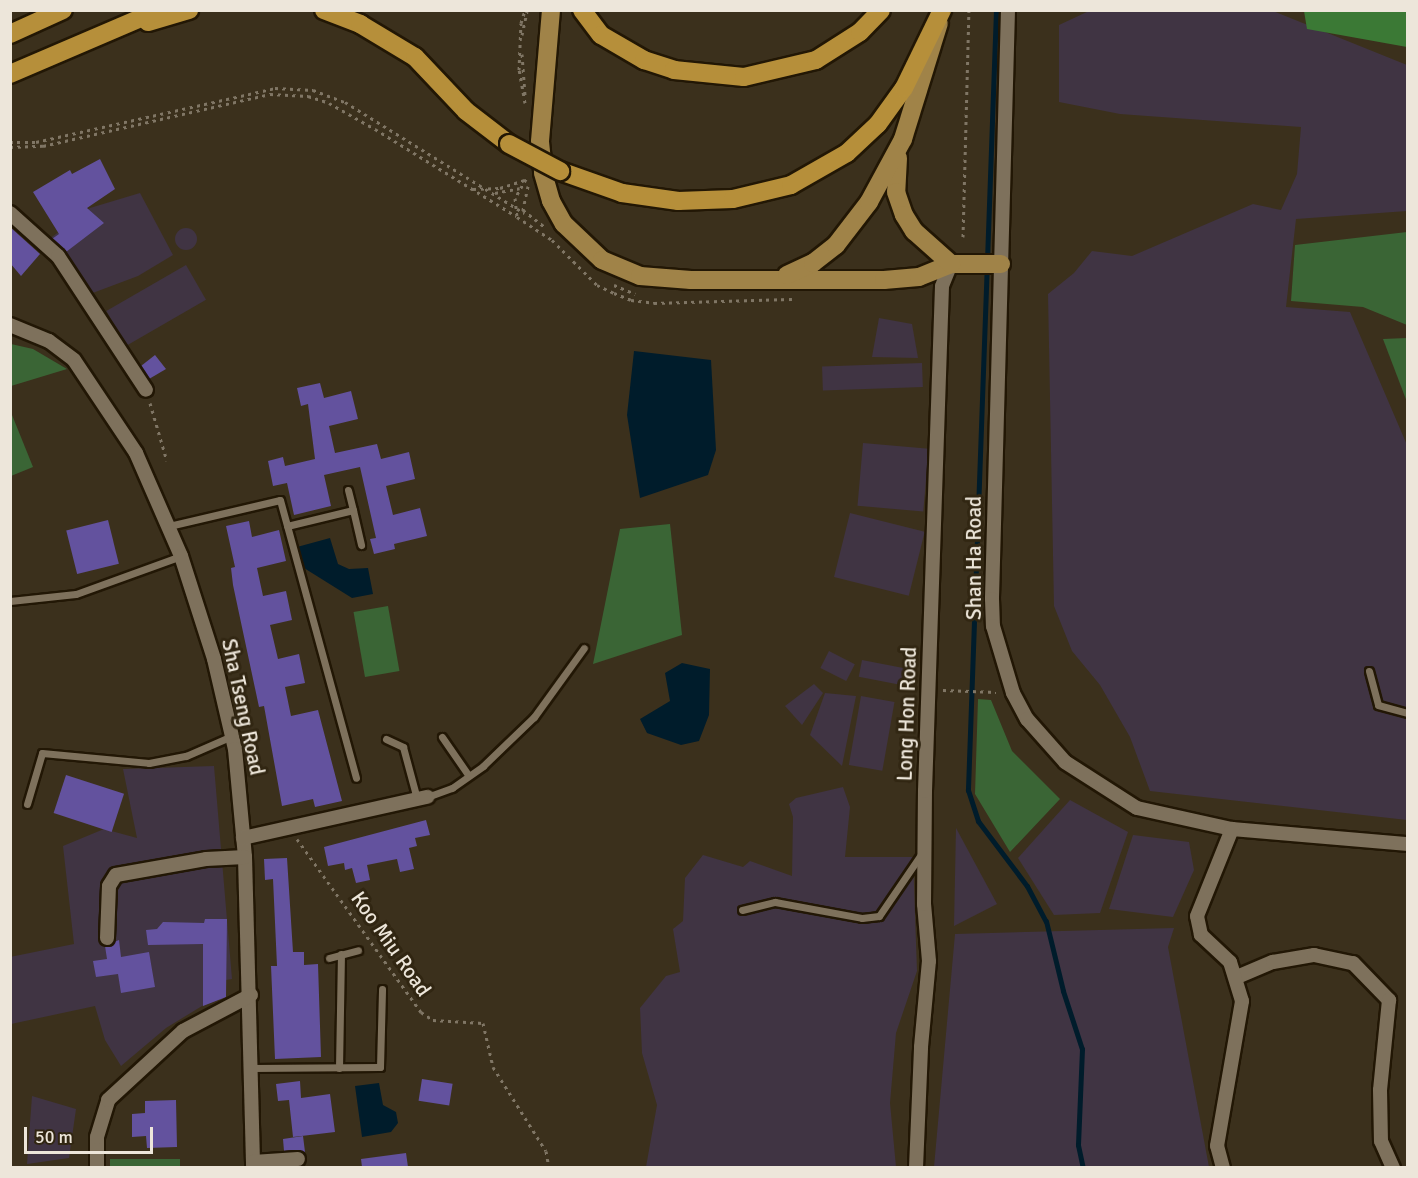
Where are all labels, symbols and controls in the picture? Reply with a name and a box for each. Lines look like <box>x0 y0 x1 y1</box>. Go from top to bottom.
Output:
street label: Shan Ha Road <box>961 496 987 620</box>
street label: Sha Tseng Road <box>216 636 270 778</box>
street label: Long Hon Road <box>892 646 922 782</box>
street label: Koo Miu Road <box>346 887 436 1001</box>
scale bar <box>27 1115 156 1153</box>
text: 50 m <box>35 1126 73 1148</box>

